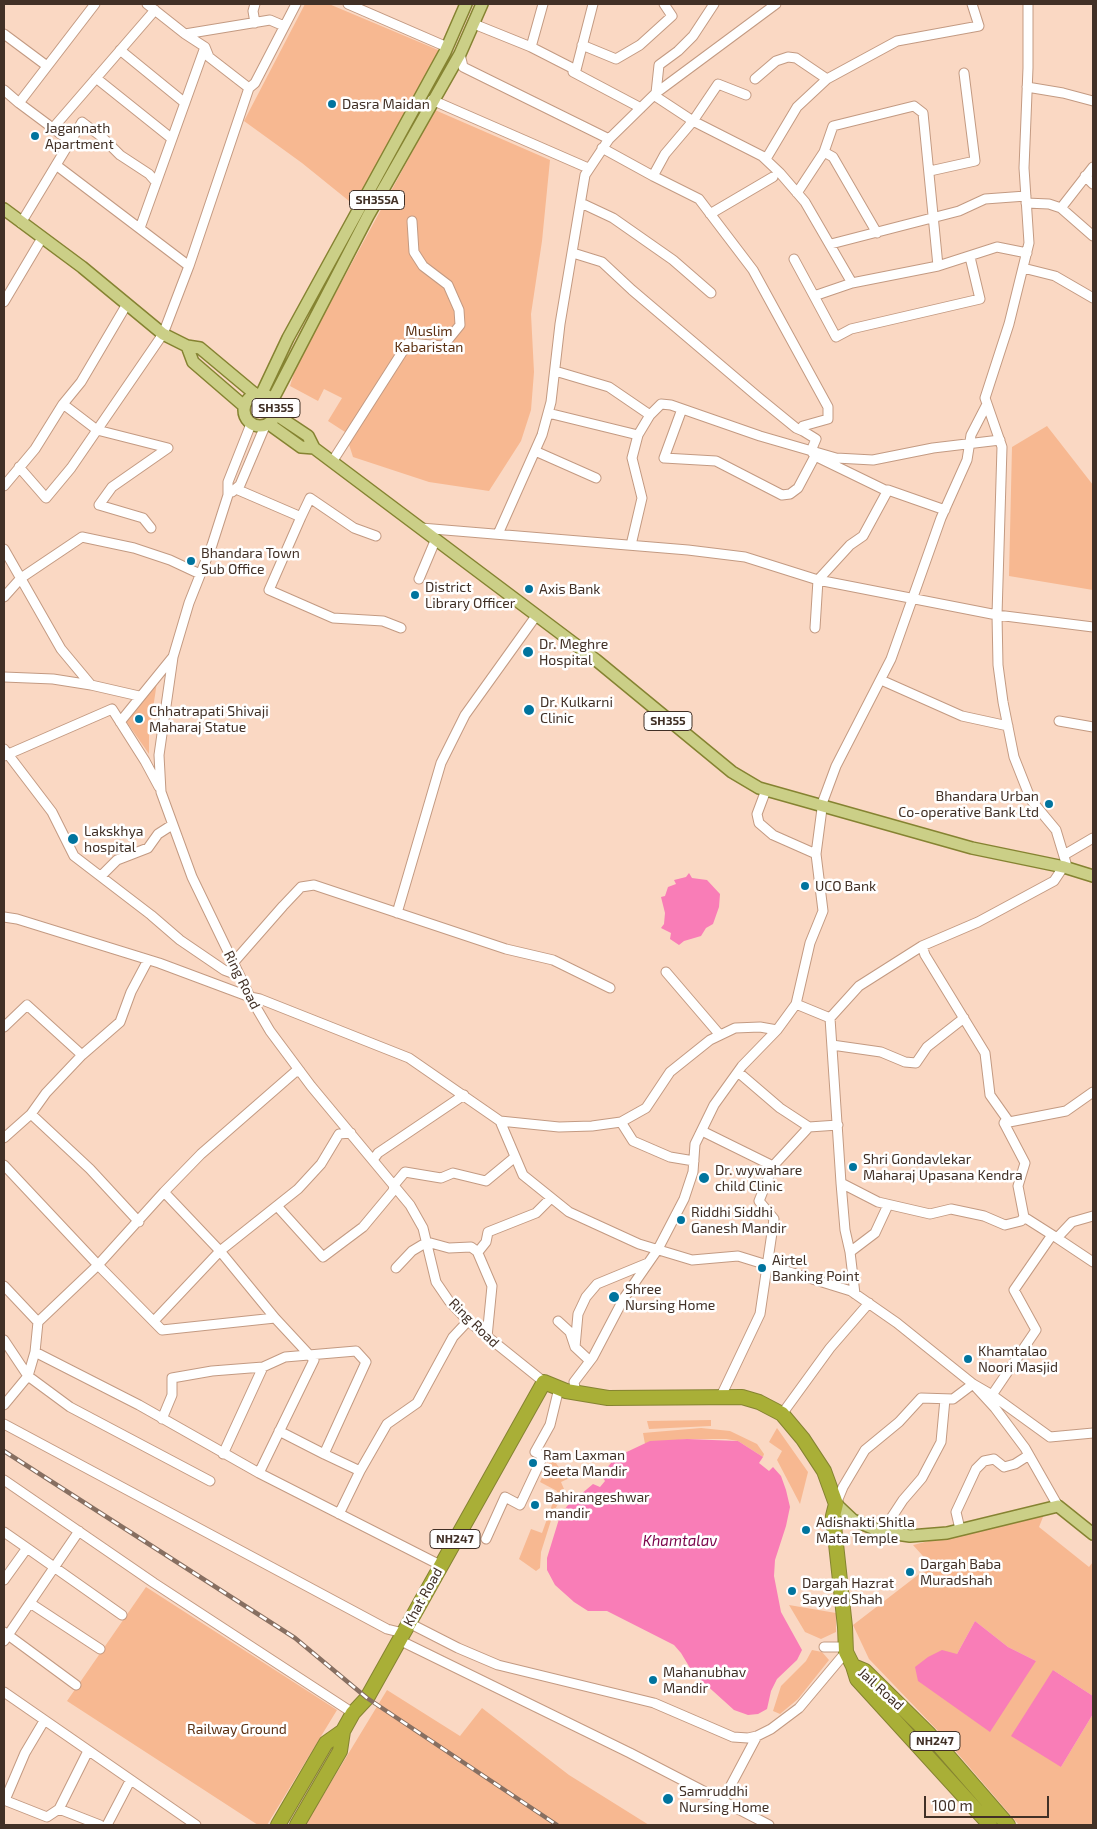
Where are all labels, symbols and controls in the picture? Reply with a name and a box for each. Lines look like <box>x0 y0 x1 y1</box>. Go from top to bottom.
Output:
place label: Dasra Maidan <box>342 96 430 112</box>
marker: Dasra Maidan <box>326 98 338 110</box>
place label: Jagannath Apartment <box>45 120 114 152</box>
marker: Jagannath Apartment <box>29 130 41 142</box>
road number: SH355A <box>350 190 404 210</box>
park label: Muslim Kabaristan <box>395 323 463 356</box>
road number: SH355 <box>252 398 300 418</box>
place label: Bhandara Town Sub Office <box>201 545 300 578</box>
marker: Bhandara Town Sub Office <box>185 555 197 567</box>
place label: District Library Officer <box>425 579 515 612</box>
place label: Axis Bank <box>539 581 600 597</box>
marker: Axis Bank <box>523 583 535 595</box>
marker: District Library Officer <box>409 589 421 601</box>
place label: Dr. Meghre Hospital <box>539 636 608 669</box>
marker: Dr. Meghre Hospital <box>521 645 535 659</box>
place label: Dr. Kulkarni Clinic <box>540 694 613 726</box>
place label: Chhatrapati Shivaji Maharaj Statue <box>149 703 269 736</box>
marker: Dr. Kulkarni Clinic <box>522 703 536 717</box>
road number: SH355 <box>644 711 692 730</box>
marker: Chhatrapati Shivaji Maharaj Statue <box>133 713 145 725</box>
place label: Bhandara Urban Co-operative Bank Ltd <box>898 788 1039 820</box>
marker: Bhandara Urban Co-operative Bank Ltd <box>1043 798 1055 810</box>
place label: Lakskhya hospital <box>84 823 143 856</box>
marker: Lakskhya hospital <box>66 832 80 846</box>
place label: UCO Bank <box>815 878 876 894</box>
marker: UCO Bank <box>799 880 811 892</box>
street label: Ring Road <box>220 948 264 1012</box>
place label: Shri Gondavlekar Maharaj Upasana Kendra <box>863 1151 1023 1184</box>
marker: Shri Gondavlekar Maharaj Upasana Kendra <box>847 1161 859 1173</box>
place label: Dr. wywahare child Clinic <box>715 1162 802 1194</box>
marker: Dr. wywahare child Clinic <box>697 1171 711 1185</box>
place label: Riddhi Siddhi Ganesh Mandir <box>691 1204 787 1236</box>
marker: Riddhi Siddhi Ganesh Mandir <box>675 1214 687 1226</box>
place label: Airtel Banking Point <box>772 1252 859 1284</box>
marker: Airtel Banking Point <box>756 1262 768 1274</box>
place label: Shree Nursing Home <box>625 1281 715 1314</box>
marker: Shree Nursing Home <box>607 1290 621 1304</box>
street label: Ring Road <box>445 1295 503 1351</box>
place label: Khamtalao Noori Masjid <box>978 1343 1058 1375</box>
marker: Khamtalao Noori Masjid <box>962 1353 974 1365</box>
place label: Ram Laxman Seeta Mandir <box>543 1447 627 1480</box>
marker: Ram Laxman Seeta Mandir <box>527 1457 539 1469</box>
place label: Bahirangeshwar mandir <box>545 1489 650 1521</box>
marker: Bahirangeshwar mandir <box>529 1499 541 1511</box>
place label: Adishakti Shitla Mata Temple <box>816 1514 915 1546</box>
marker: Adishakti Shitla Mata Temple <box>800 1524 812 1536</box>
road number: NH247 <box>430 1530 480 1548</box>
water label: Khamtalav <box>643 1532 717 1550</box>
place label: Dargah Baba Muradshah <box>920 1556 1001 1588</box>
street label: Khat Road <box>400 1565 446 1629</box>
marker: Dargah Baba Muradshah <box>904 1566 916 1578</box>
place label: Dargah Hazrat Sayyed Shah <box>802 1575 894 1608</box>
marker: Dargah Hazrat Sayyed Shah <box>786 1585 798 1597</box>
place label: Mahanubhav Mandir <box>663 1664 746 1696</box>
street label: Jail Road <box>855 1664 907 1714</box>
marker: Mahanubhav Mandir <box>647 1674 659 1686</box>
park label: Railway Ground <box>187 1721 287 1737</box>
road number: NH247 <box>910 1732 960 1750</box>
place label: Samruddhi Nursing Home <box>679 1783 769 1815</box>
scale bar <box>927 1786 1052 1818</box>
marker: Samruddhi Nursing Home <box>661 1792 675 1806</box>
text: 100 m <box>932 1796 973 1814</box>

